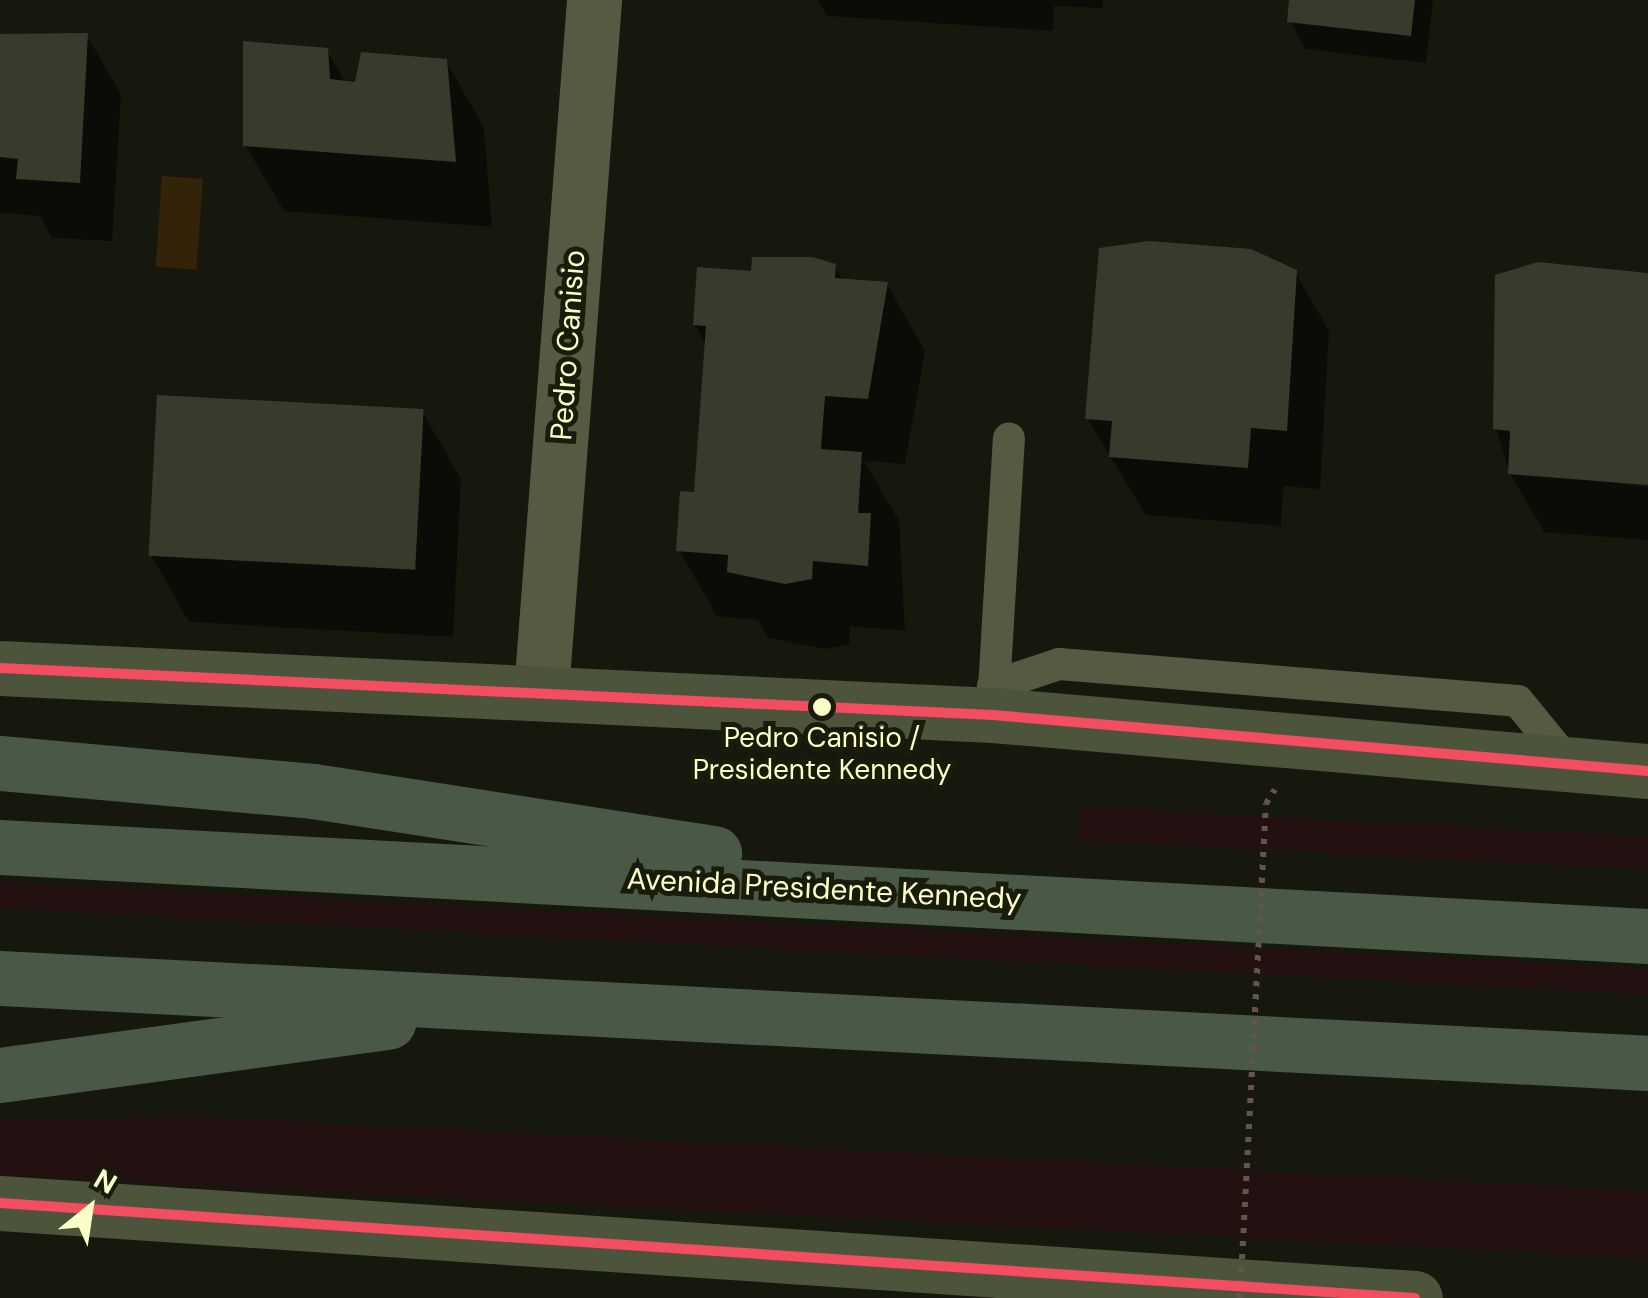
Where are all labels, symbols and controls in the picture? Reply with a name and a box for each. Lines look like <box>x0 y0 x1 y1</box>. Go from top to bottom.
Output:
street label: Pedro Canisio <box>543 248 593 442</box>
marker: Pedro Canisio / Presidente Kennedy <box>812 697 832 717</box>
place label: Pedro Canisio / Presidente Kennedy <box>693 721 951 787</box>
street label: Avenida Presidente Kennedy <box>626 861 1022 917</box>
north arrow <box>40 1158 140 1258</box>
text: N <box>87 1160 123 1203</box>

